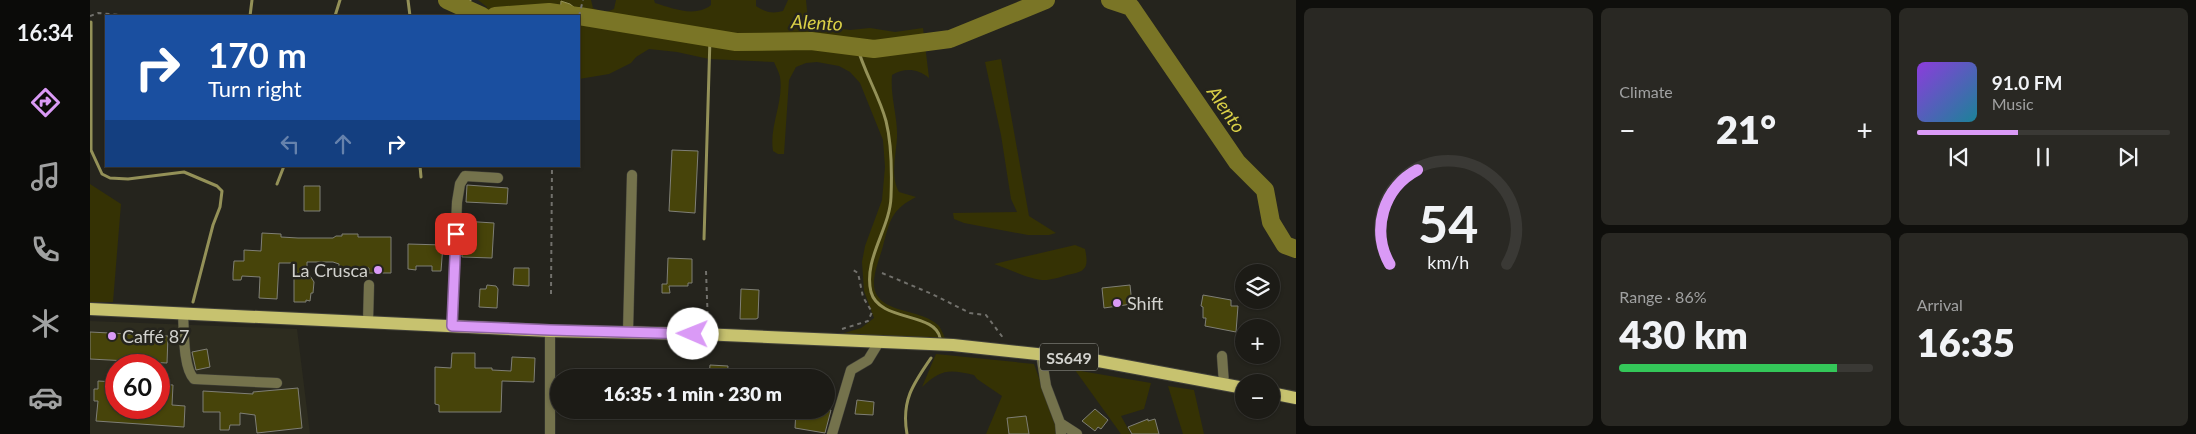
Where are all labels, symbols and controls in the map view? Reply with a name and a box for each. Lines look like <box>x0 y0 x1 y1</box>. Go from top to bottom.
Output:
water label: Alento <box>790 9 844 35</box>
text: 16:34 <box>17 19 73 46</box>
text: 170 m <box>208 33 307 75</box>
icon: right <box>125 35 190 100</box>
text: 91.0 FM <box>1992 71 2063 94</box>
text: Turn right <box>208 75 302 102</box>
water label: Alento <box>1202 80 1251 137</box>
text: Climate <box>1619 82 1673 101</box>
icon: directions <box>28 85 63 120</box>
text: Music <box>1992 94 2034 113</box>
text: 21° <box>1716 106 1776 152</box>
text: − <box>1619 113 1636 147</box>
text: + <box>1856 113 1873 147</box>
icon: left <box>276 130 304 158</box>
icon: ahead <box>329 130 357 158</box>
icon: right <box>382 130 410 158</box>
icon: previous <box>1945 143 1973 171</box>
icon: pause <box>2029 143 2057 171</box>
icon: next <box>2114 143 2142 171</box>
icon: music <box>28 159 63 194</box>
text: 54 <box>1418 192 1479 254</box>
pin <box>435 213 477 255</box>
icon: arrive <box>442 220 470 248</box>
icon: phone <box>28 232 63 267</box>
text: km/h <box>1428 251 1470 273</box>
place label: La Crusca <box>291 259 368 281</box>
marker: La Crusca <box>372 264 384 276</box>
map controls <box>1235 264 1280 419</box>
button: layers <box>1235 264 1280 309</box>
text: Range · 86% <box>1619 287 1707 306</box>
place label: Shift <box>1127 292 1164 314</box>
text: Arrival <box>1917 295 1963 314</box>
marker: Shift <box>1111 297 1123 309</box>
icon: climate <box>28 306 63 341</box>
position arrow <box>666 307 718 359</box>
text: 430 km <box>1619 311 1748 357</box>
button: + <box>1235 319 1280 364</box>
text: 16:35 <box>1917 319 2015 365</box>
place label: Caffé 87 <box>122 325 190 347</box>
marker: Caffé 87 <box>106 330 118 342</box>
road number: SS649 <box>1040 344 1098 371</box>
speed limit sign: 60 <box>105 354 170 419</box>
button: − <box>1235 374 1280 419</box>
icon: car <box>28 380 63 415</box>
text: 16:35 · 1 min · 230 m <box>603 382 782 405</box>

